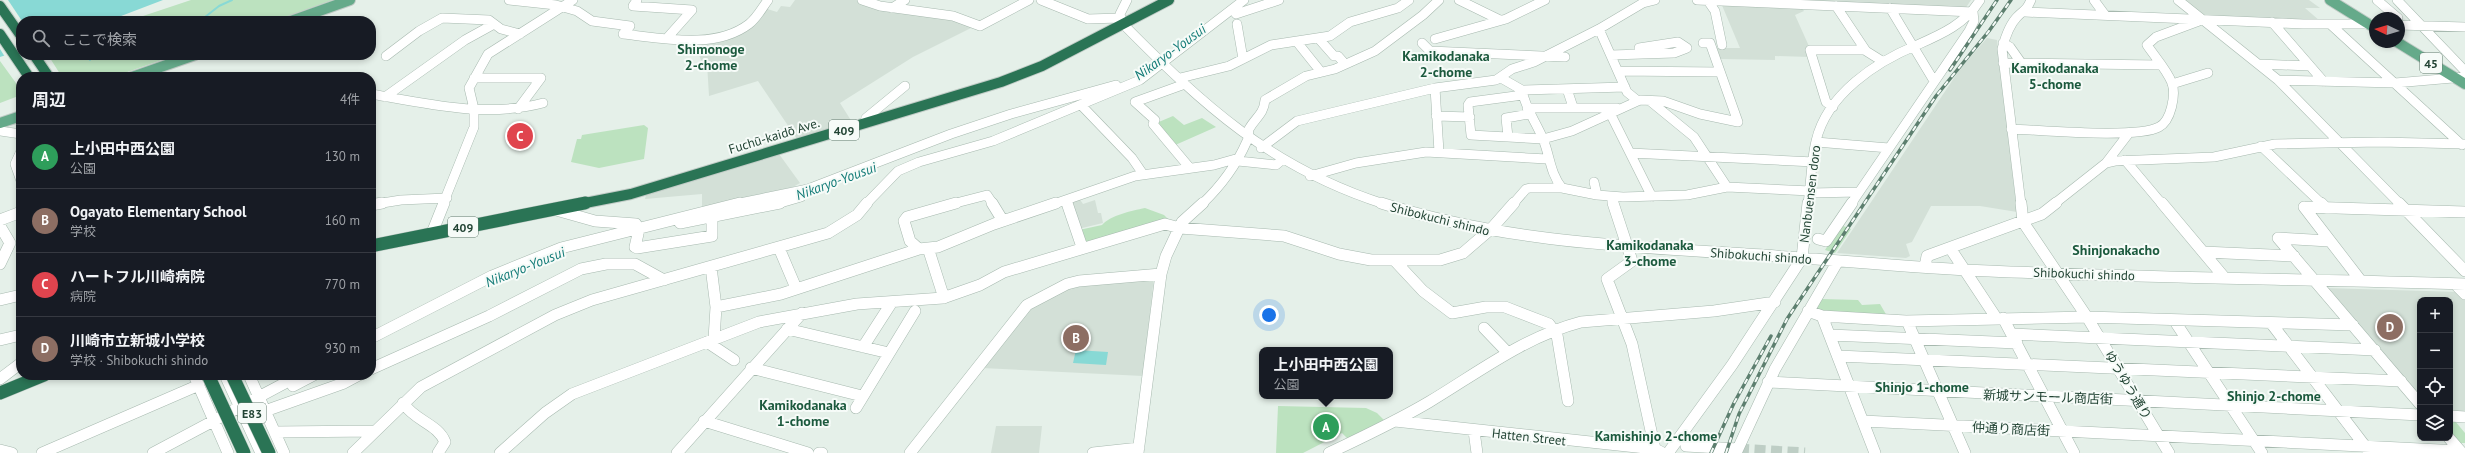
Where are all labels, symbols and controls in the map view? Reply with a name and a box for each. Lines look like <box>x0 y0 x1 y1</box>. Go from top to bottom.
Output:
north arrow <box>2369 12 2405 48</box>
search box <box>16 16 376 60</box>
water label: Nikaryo-Yousui <box>1131 20 1210 84</box>
icon: search <box>30 27 52 49</box>
text: ここで検索 <box>62 30 137 49</box>
district label: Shimonoge 2-chome <box>677 40 745 74</box>
district label: Kamikodanaka 2-chome <box>1402 47 1490 81</box>
road number: 45 <box>2420 53 2442 73</box>
district label: Kamikodanaka 5-chome <box>2011 59 2099 93</box>
text: 周辺 <box>32 89 66 111</box>
text: 4件 <box>340 91 360 108</box>
street label: Fuchū-kaidō Ave. <box>726 114 822 158</box>
road number: 409 <box>829 120 859 140</box>
pin: C <box>507 121 533 151</box>
text: 上小田中西公園 <box>70 139 175 158</box>
street label: Nanbuensen doro <box>1796 144 1824 244</box>
text: A <box>41 148 49 165</box>
text: 130 m <box>325 148 360 165</box>
water label: Nikaryo-Yousui <box>793 158 879 204</box>
text: 公園 <box>70 160 96 177</box>
street label: Shibokuchi shindo <box>1389 198 1491 240</box>
text: Ogayato Elementary School <box>70 202 246 221</box>
text: B <box>41 212 49 229</box>
text: 160 m <box>325 212 360 229</box>
road number: 409 <box>448 217 478 237</box>
text: 学校 <box>70 223 96 240</box>
district label: Kamikodanaka 3-chome <box>1606 236 1694 270</box>
district label: Shinjonakacho <box>2072 241 2160 259</box>
water label: Nikaryo-Yousui <box>483 243 568 291</box>
street label: Shibokuchi shindo <box>1710 244 1812 268</box>
street label: Shibokuchi shindo <box>2033 264 2135 284</box>
text: ハートフル川崎病院 <box>70 267 205 286</box>
text: C <box>41 276 49 293</box>
text: 770 m <box>325 276 360 293</box>
text: 病院 <box>70 288 96 305</box>
map controls <box>2417 297 2453 441</box>
button: + <box>2417 297 2453 333</box>
your location <box>1259 305 1279 325</box>
pin: D <box>2377 312 2403 342</box>
pin: B <box>1063 323 1089 353</box>
text: 川崎市立新城小学校 <box>70 331 205 350</box>
button: − <box>2417 333 2453 369</box>
text: D <box>41 340 49 357</box>
text: 930 m <box>325 340 360 357</box>
popup <box>1259 347 1393 399</box>
street label: ゆうゆう通り <box>2101 347 2155 423</box>
text: 学校 · Shibokuchi shindo <box>70 352 208 369</box>
text: 上小田中西公園 <box>1273 355 1379 374</box>
button: locate <box>2417 369 2453 405</box>
text: 公園 <box>1273 376 1300 393</box>
district label: Shinjo 1-chome <box>1875 378 1969 396</box>
street label: 新城サンモール商店街 <box>1983 386 2113 408</box>
district label: Shinjo 2-chome <box>2227 387 2321 405</box>
district label: Kamikodanaka 1-chome <box>759 396 847 430</box>
road number: E83 <box>238 403 266 423</box>
button: layers <box>2417 405 2453 441</box>
pin: A <box>1313 412 1339 442</box>
street label: 仲通り商店街 <box>1972 418 2050 440</box>
street label: Hatten Street <box>1491 425 1567 449</box>
district label: Kamishinjo 2-chome <box>1595 427 1717 445</box>

